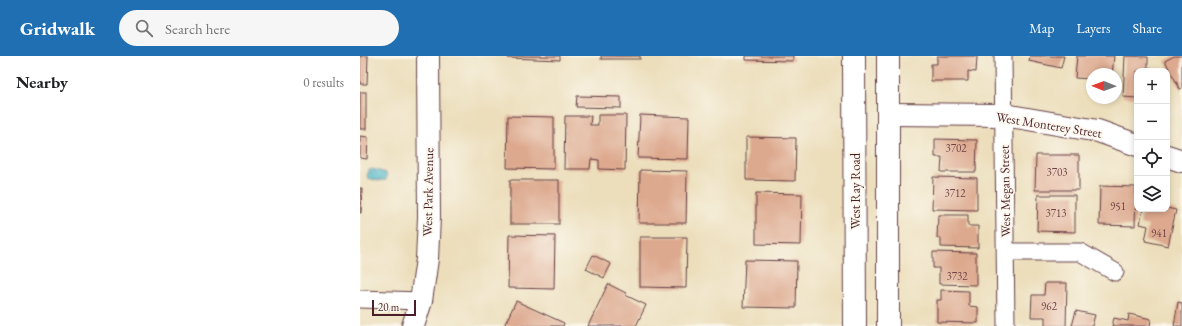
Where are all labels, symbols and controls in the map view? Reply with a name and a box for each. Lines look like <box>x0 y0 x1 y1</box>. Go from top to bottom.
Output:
search box <box>119 10 399 46</box>
text: Gridwalk <box>20 16 95 41</box>
icon: search <box>133 17 155 39</box>
text: Search here <box>165 19 230 38</box>
text: Map <box>1029 19 1054 37</box>
text: Layers <box>1076 19 1111 37</box>
text: Share <box>1133 19 1162 37</box>
north arrow <box>1086 68 1122 104</box>
map controls <box>1134 68 1170 212</box>
button: + <box>1134 68 1170 104</box>
text: Nearby <box>16 71 68 93</box>
text: 0 results <box>303 74 344 91</box>
button: − <box>1134 104 1170 140</box>
street label: West Monterey Street <box>995 108 1103 142</box>
button: locate <box>1134 140 1170 176</box>
house number: 3702 <box>945 141 967 155</box>
street label: West Megan Street <box>996 145 1014 237</box>
street label: West Park Avenue <box>419 148 437 236</box>
street label: West Ray Road <box>847 152 864 229</box>
house number: 3703 <box>1046 165 1068 179</box>
button: layers <box>1134 176 1170 212</box>
house number: 3712 <box>944 186 966 200</box>
house number: 951 <box>1110 199 1126 213</box>
house number: 3713 <box>1045 206 1067 220</box>
house number: 941 <box>1151 226 1167 240</box>
house number: 3732 <box>946 269 968 283</box>
scale bar <box>372 298 416 317</box>
house number: 962 <box>1041 299 1058 313</box>
text: 20 m <box>378 300 399 314</box>

